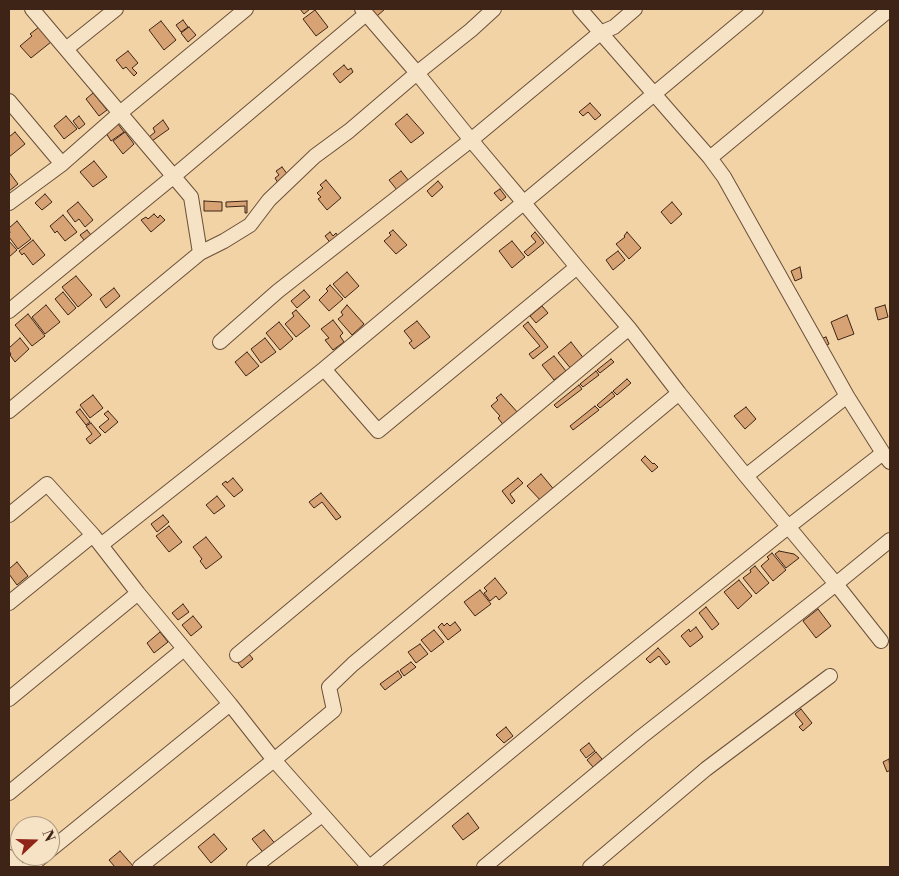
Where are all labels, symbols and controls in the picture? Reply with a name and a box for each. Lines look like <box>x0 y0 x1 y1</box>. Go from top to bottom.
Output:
north arrow <box>10 816 60 866</box>
text: N <box>38 828 58 844</box>

